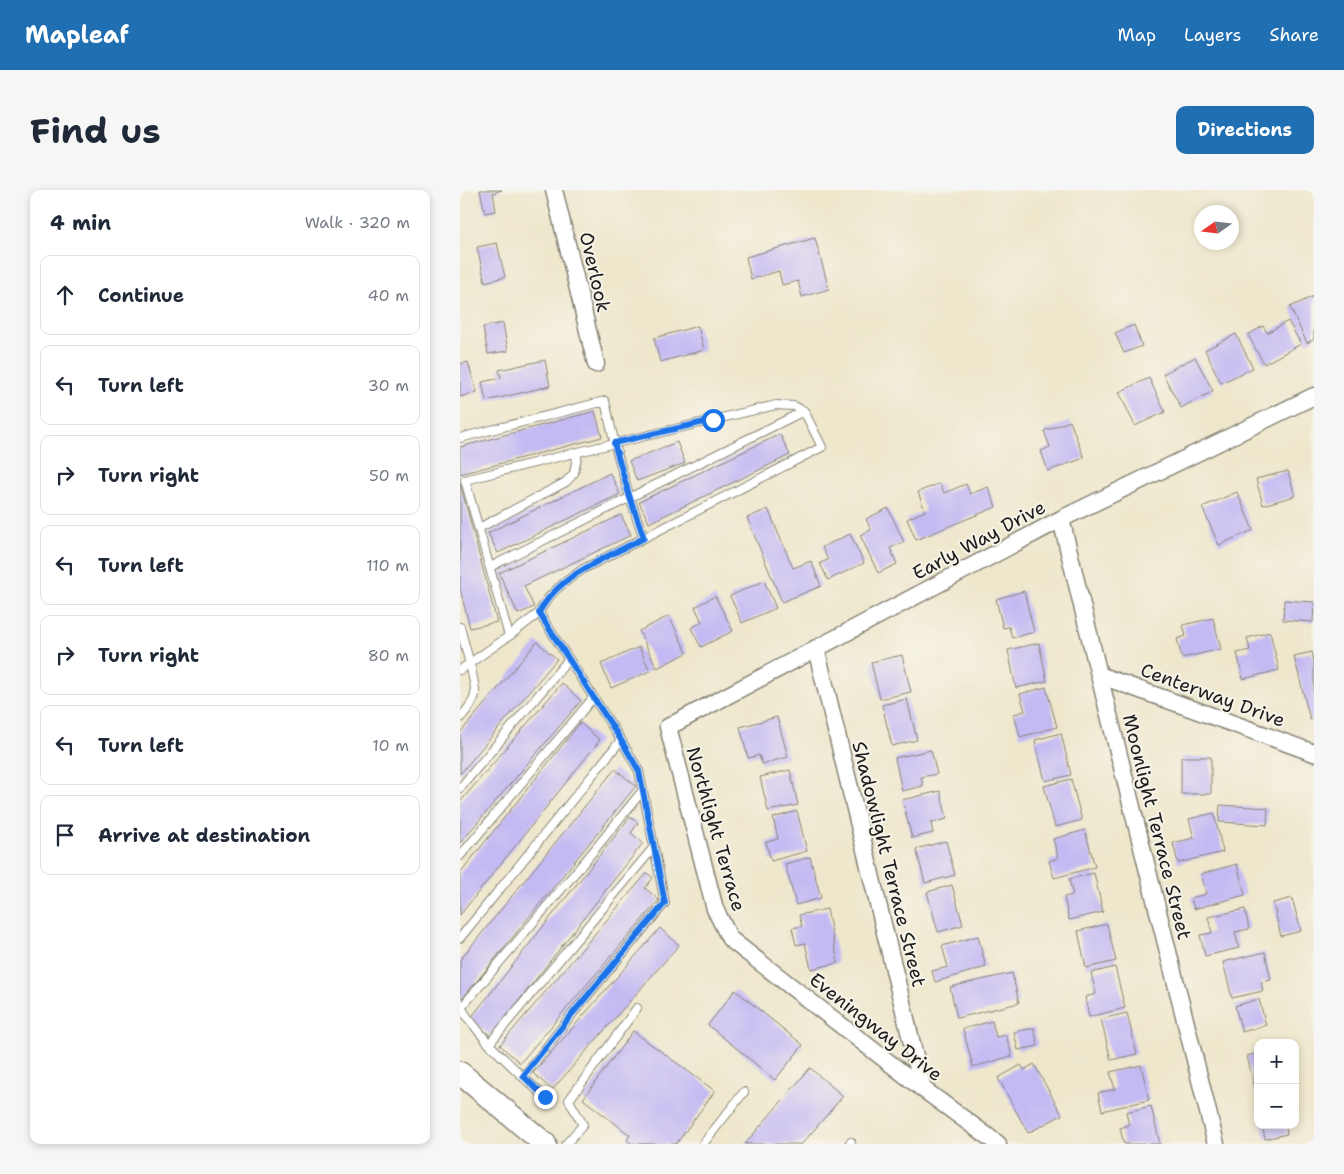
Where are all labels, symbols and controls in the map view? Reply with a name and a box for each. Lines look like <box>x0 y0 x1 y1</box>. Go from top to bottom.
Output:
text: Mapleaf <box>25 19 129 51</box>
text: Map <box>1118 23 1156 47</box>
text: Layers <box>1184 23 1241 47</box>
text: Share <box>1269 23 1319 47</box>
button: Directions <box>1176 106 1314 154</box>
text: Find us <box>30 107 161 154</box>
north arrow <box>1194 205 1239 250</box>
text: 4 min <box>50 209 111 237</box>
text: Walk · 320 m <box>305 212 410 233</box>
street label: Overlook <box>574 229 616 315</box>
icon: ahead <box>51 281 79 309</box>
text: Continue <box>98 283 184 308</box>
text: 40 m <box>367 285 409 306</box>
icon: left <box>51 371 79 399</box>
text: Turn left <box>98 373 184 398</box>
text: 30 m <box>368 375 409 396</box>
route start <box>702 409 725 432</box>
icon: right <box>51 461 79 489</box>
text: Turn right <box>98 463 199 488</box>
text: 50 m <box>369 465 409 486</box>
street label: Early Way Drive <box>908 494 1050 586</box>
icon: left <box>51 551 79 579</box>
text: Turn left <box>98 553 184 578</box>
text: 110 m <box>366 555 409 576</box>
icon: right <box>51 641 79 669</box>
text: Turn right <box>98 643 199 668</box>
text: 80 m <box>368 645 409 666</box>
street label: Centerway Drive <box>1137 657 1289 733</box>
street label: Moonlight Terrace Street <box>1117 712 1197 942</box>
icon: left <box>51 731 79 759</box>
text: Turn left <box>98 733 184 758</box>
text: 10 m <box>372 735 409 756</box>
street label: Shadowlight Terrace Street <box>846 739 932 989</box>
street label: Northlight Terrace <box>681 744 751 914</box>
icon: arrive <box>51 821 79 849</box>
text: Arrive at destination <box>98 823 310 848</box>
street label: Eveningway Drive <box>804 967 948 1087</box>
map controls <box>1254 1039 1299 1129</box>
button: + <box>1254 1039 1299 1084</box>
button: − <box>1254 1084 1299 1129</box>
route end <box>534 1086 557 1109</box>

